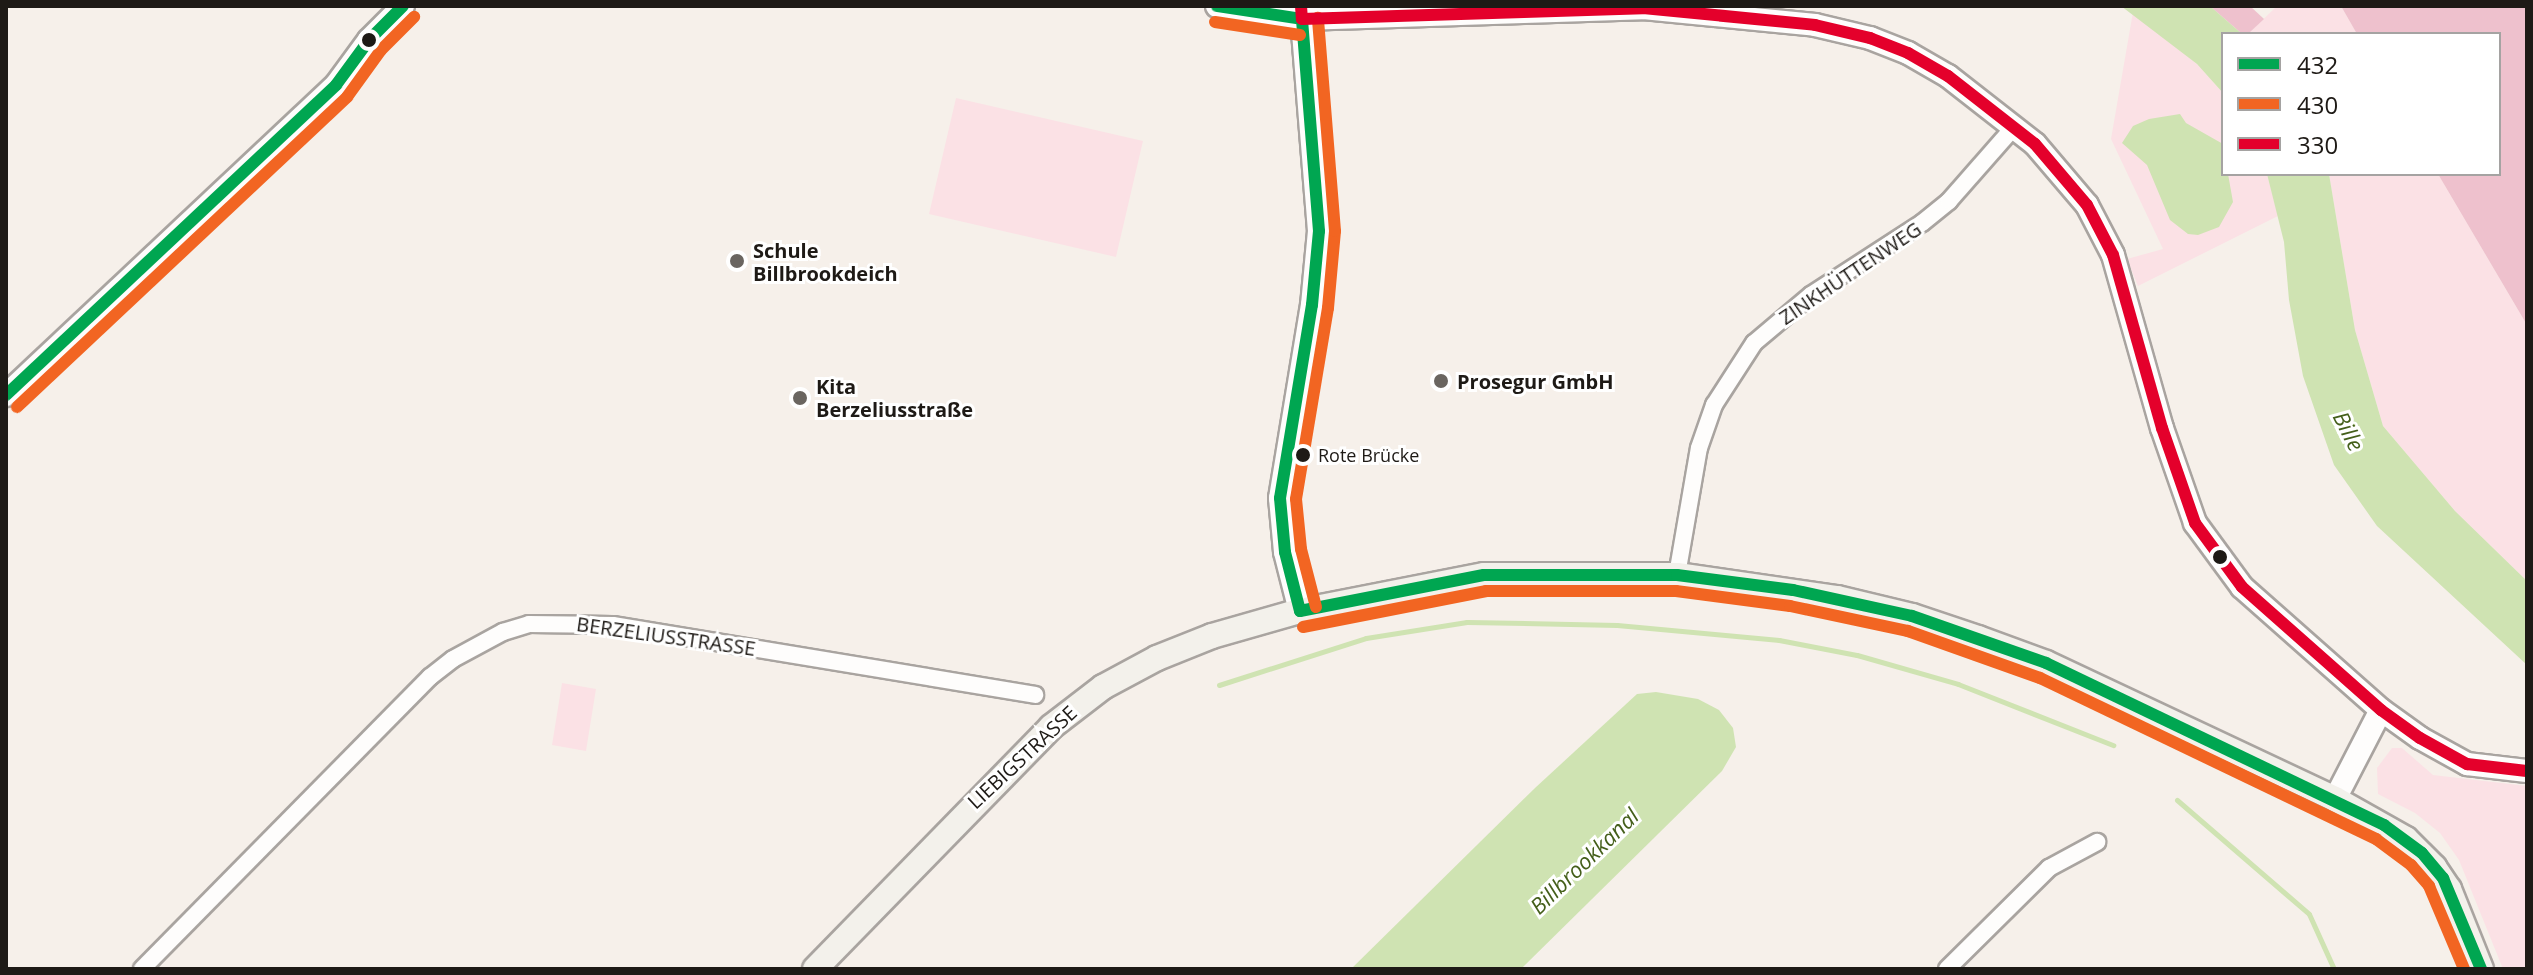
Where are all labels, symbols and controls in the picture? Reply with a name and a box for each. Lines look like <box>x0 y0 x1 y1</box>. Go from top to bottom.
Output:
unlabelled marker <box>361 32 377 48</box>
legend <box>2221 32 2501 176</box>
text: 432 <box>2297 48 2338 81</box>
text: 430 <box>2297 88 2338 121</box>
text: 330 <box>2297 128 2338 161</box>
street label: ZINKHÜTTENWEG <box>1774 217 1926 329</box>
place label: Schule Billbrookdeich <box>753 238 898 285</box>
marker: Schule Billbrookdeich <box>728 252 746 270</box>
place label: Prosegur GmbH <box>1457 369 1614 393</box>
marker: Prosegur GmbH <box>1432 372 1450 390</box>
place label: Kita Berzeliusstraße <box>816 374 973 421</box>
marker: Kita Berzeliusstraße <box>791 389 809 407</box>
water label: Bille <box>2328 407 2370 455</box>
place label: Rote Brücke <box>1318 444 1419 466</box>
marker: Rote Brücke <box>1295 447 1311 463</box>
unlabelled marker <box>2212 549 2228 565</box>
street label: BERZELIUSSTRASSE <box>575 612 757 660</box>
street label: LIEBIGSTRASSE <box>963 700 1081 814</box>
water label: Billbrookkanal <box>1524 803 1644 919</box>

